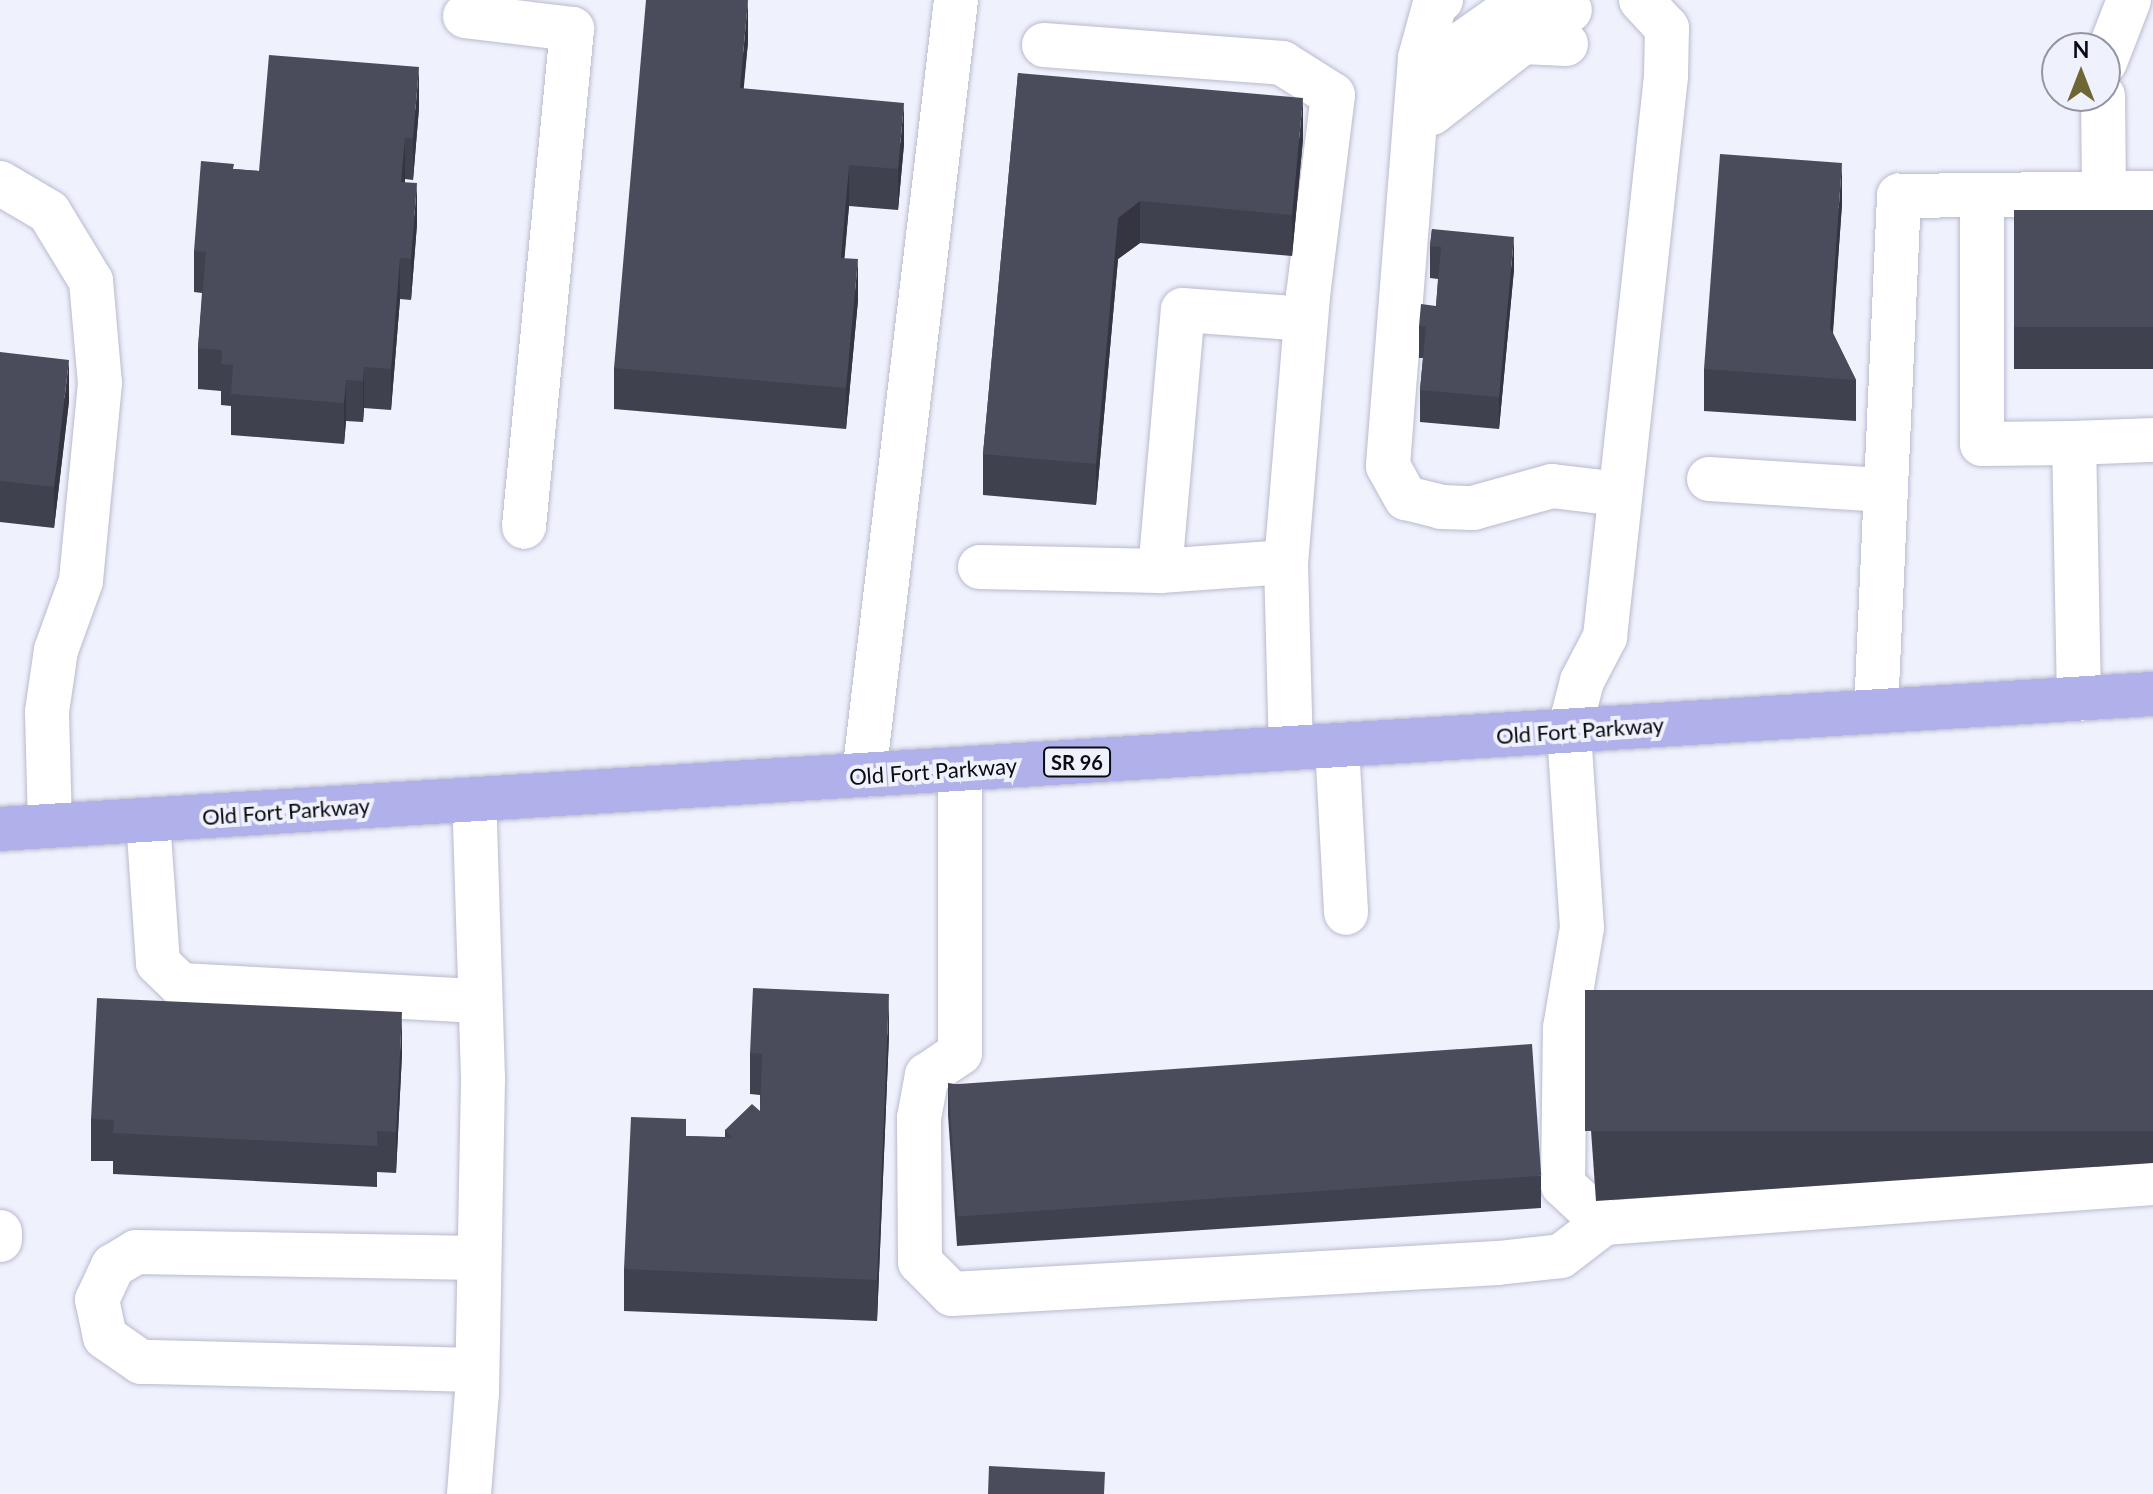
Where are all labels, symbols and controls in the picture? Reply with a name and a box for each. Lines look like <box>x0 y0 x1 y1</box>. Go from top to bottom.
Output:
north arrow <box>2041 32 2121 112</box>
text: N <box>2073 36 2089 63</box>
street label: Old Fort Parkway <box>1495 711 1665 749</box>
road number: SR 96 <box>1043 746 1111 778</box>
street label: Old Fort Parkway <box>848 752 1018 790</box>
street label: Old Fort Parkway <box>201 792 371 830</box>

